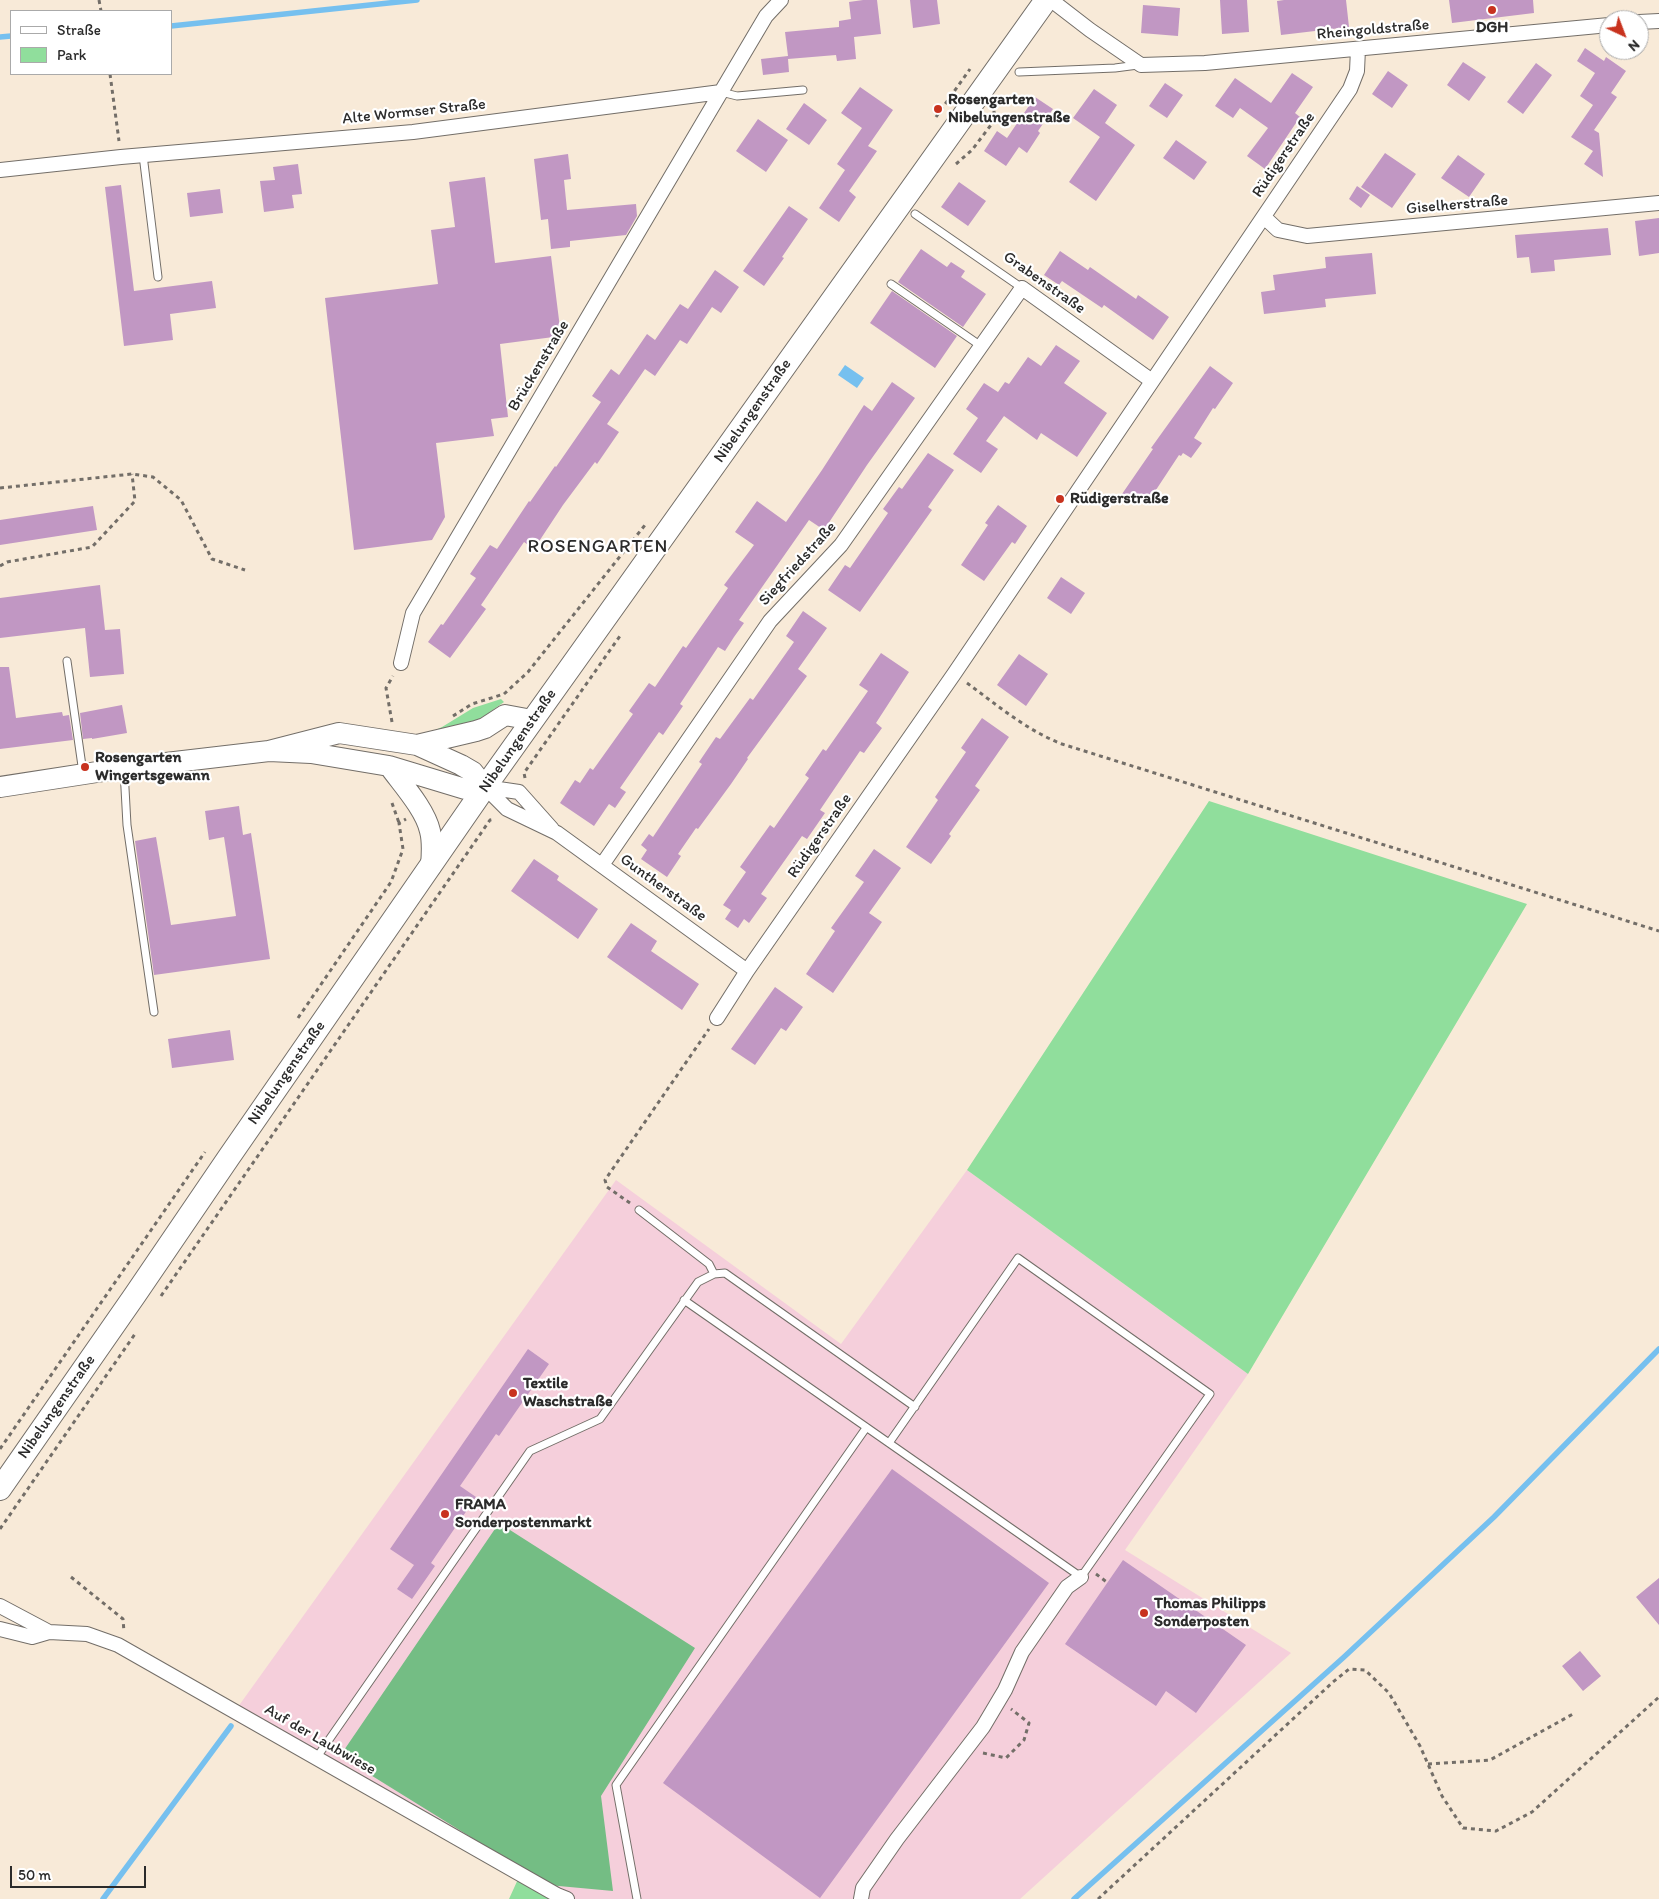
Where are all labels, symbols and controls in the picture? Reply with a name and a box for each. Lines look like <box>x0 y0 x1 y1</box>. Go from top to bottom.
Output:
marker: DGH <box>1486 4 1498 16</box>
legend <box>10 10 172 75</box>
north arrow <box>1599 10 1649 60</box>
street label: Rheingoldstraße <box>1316 16 1430 44</box>
place label: DGH <box>1476 18 1508 38</box>
text: Straße <box>57 21 101 39</box>
text: N <box>1625 36 1643 55</box>
text: Park <box>57 46 87 64</box>
place label: Rosengarten Nibelungenstraße <box>948 90 1070 128</box>
street label: Alte Wormser Straße <box>341 95 487 129</box>
marker: Rosengarten Nibelungenstraße <box>932 103 944 115</box>
street label: Rüdigerstraße <box>1248 109 1320 201</box>
street label: Giselherstraße <box>1405 191 1509 219</box>
street label: Grabenstraße <box>999 248 1089 318</box>
street label: Brückenstraße <box>504 317 574 415</box>
street label: Nibelungenstraße <box>710 355 796 467</box>
place label: Rüdigerstraße <box>1070 489 1169 509</box>
marker: Rüdigerstraße <box>1054 493 1066 505</box>
street label: Siegfriedstraße <box>755 518 841 610</box>
district label: ROSENGARTEN <box>526 536 670 558</box>
street label: Nibelungenstraße <box>475 685 561 797</box>
place label: Rosengarten Wingertsgewann <box>95 748 210 786</box>
marker: Rosengarten Wingertsgewann <box>79 761 91 773</box>
street label: Rüdigerstraße <box>784 790 856 882</box>
street label: Guntherstraße <box>616 850 710 926</box>
street label: Nibelungenstraße <box>244 1017 330 1129</box>
street label: Nibelungenstraße <box>14 1351 100 1463</box>
place label: Textile Waschstraße <box>523 1374 613 1412</box>
marker: Textile Waschstraße <box>507 1387 519 1399</box>
place label: FRAMA Sonderpostenmarkt <box>455 1495 591 1533</box>
marker: FRAMA Sonderpostenmarkt <box>439 1508 451 1520</box>
place label: Thomas Philipps Sonderposten <box>1154 1594 1266 1632</box>
marker: Thomas Philipps Sonderposten <box>1138 1607 1150 1619</box>
street label: Auf der Laubwiese <box>261 1700 379 1780</box>
scale bar <box>12 1856 149 1888</box>
text: 50 m <box>18 1866 51 1884</box>

